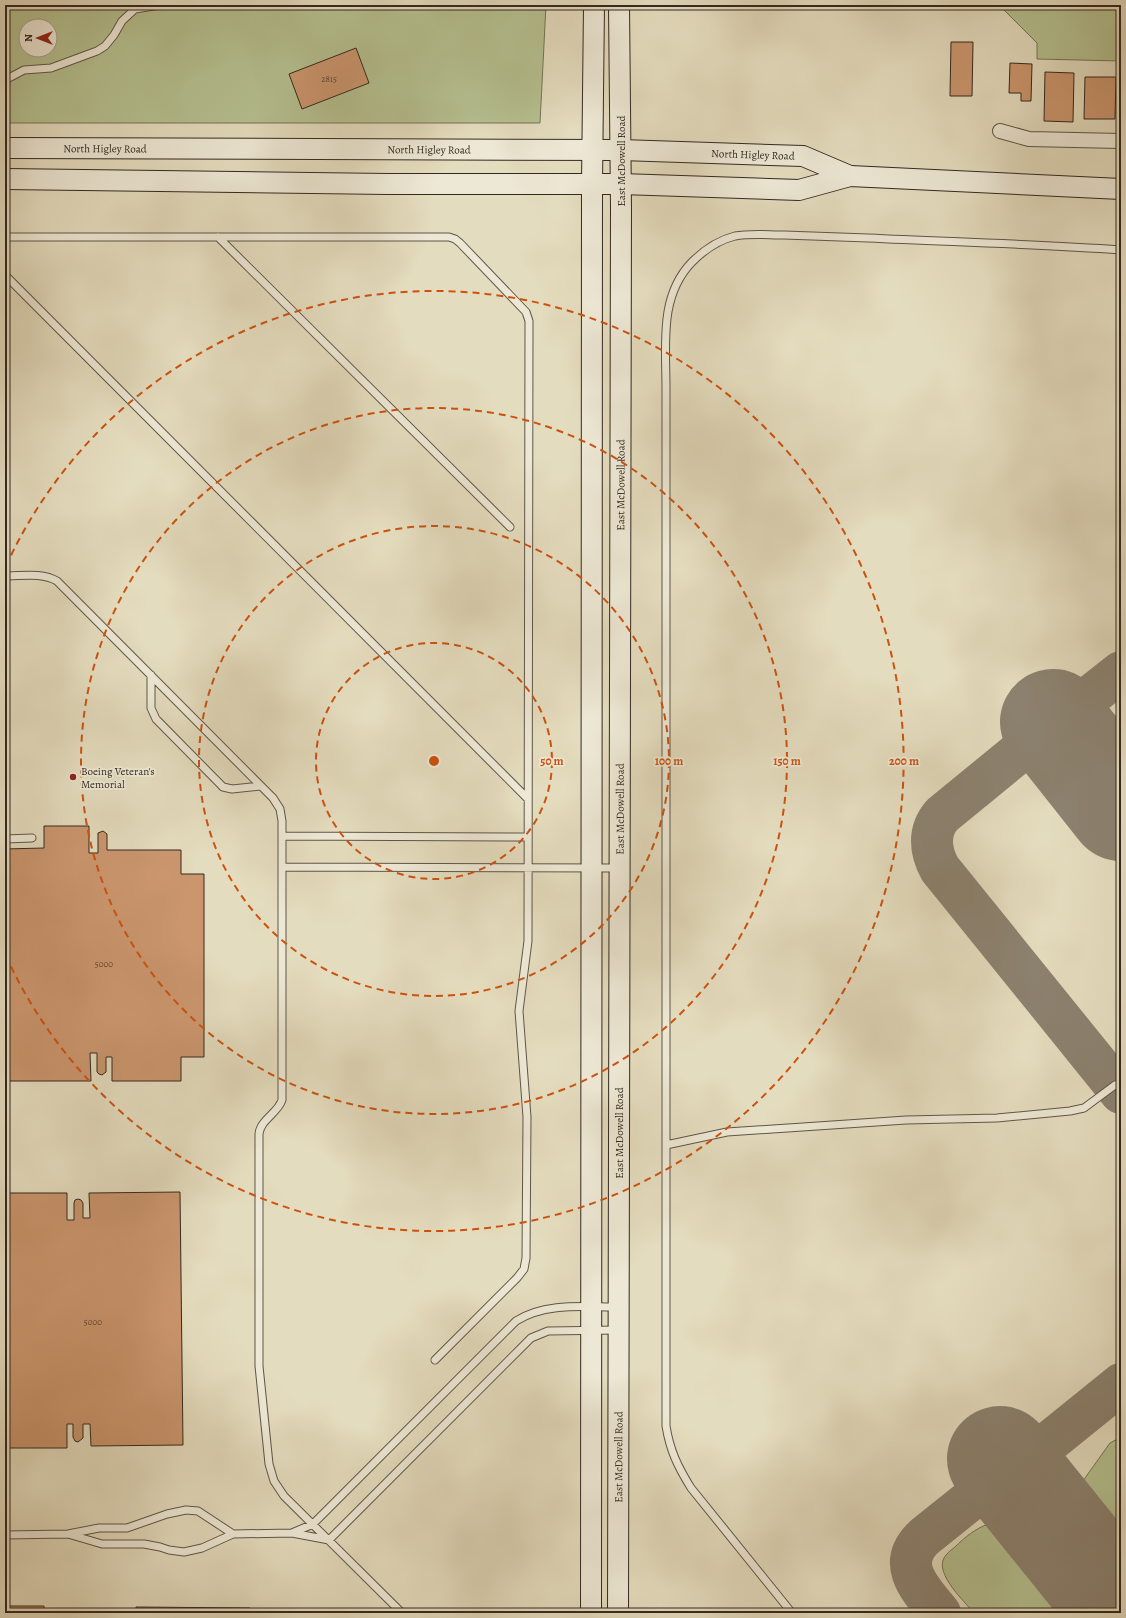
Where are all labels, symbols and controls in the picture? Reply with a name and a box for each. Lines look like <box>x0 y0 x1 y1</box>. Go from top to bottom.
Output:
north arrow <box>18 18 58 58</box>
text: N <box>21 34 36 42</box>
house number: 2815 <box>321 73 337 85</box>
street label: East McDowell Road <box>614 115 629 207</box>
street label: North Higley Road <box>63 141 147 156</box>
street label: North Higley Road <box>387 142 471 158</box>
street label: North Higley Road <box>711 146 795 164</box>
street label: East McDowell Road <box>613 439 629 531</box>
text: 50 m <box>540 753 564 769</box>
text: 100 m <box>655 753 683 769</box>
text: 150 m <box>773 753 801 769</box>
text: 200 m <box>889 753 919 769</box>
centre of rings <box>427 754 441 768</box>
street label: East McDowell Road <box>613 763 628 855</box>
place label: Boeing Veteran's Memorial <box>81 764 155 792</box>
marker: Boeing Veteran's Memorial <box>68 772 78 782</box>
house number: 5000 <box>95 958 113 970</box>
street label: East McDowell Road <box>612 1087 627 1179</box>
house number: 5000 <box>84 1316 102 1328</box>
street label: East McDowell Road <box>611 1411 626 1503</box>

